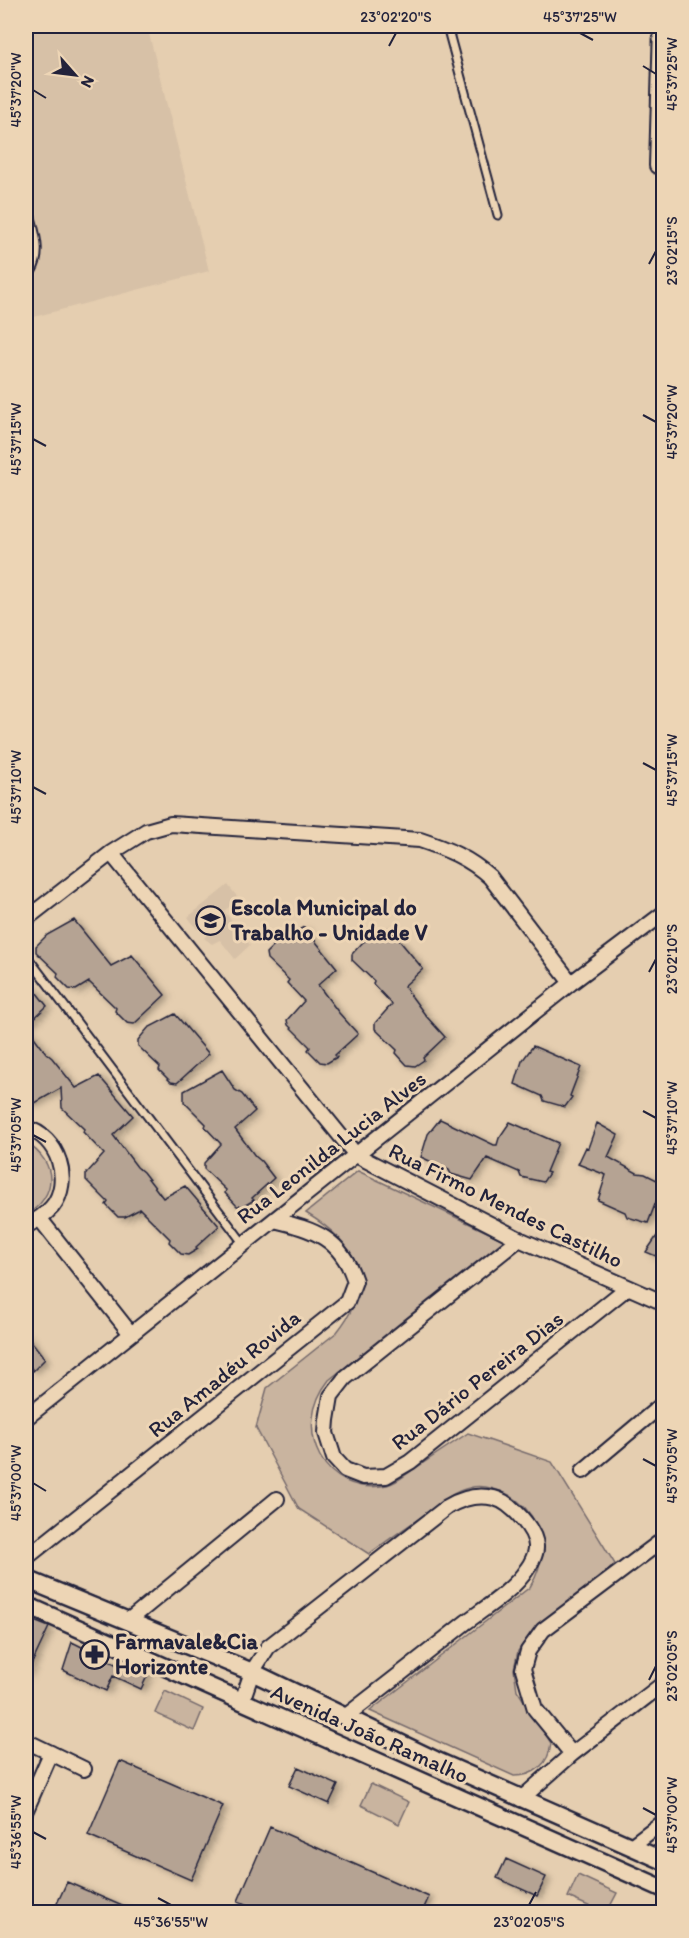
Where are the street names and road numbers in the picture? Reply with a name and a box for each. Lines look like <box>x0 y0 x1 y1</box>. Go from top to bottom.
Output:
street label: Rua Leonilda Lucia Alves <box>231 1065 431 1230</box>
street label: Rua Firmo Mendes Castilho <box>384 1137 627 1274</box>
street label: Rua Amadéu Rovida <box>143 1303 306 1443</box>
street label: Rua Dário Pereira Dias <box>386 1305 569 1456</box>
street label: Avenida João Ramalho <box>267 1678 473 1789</box>

